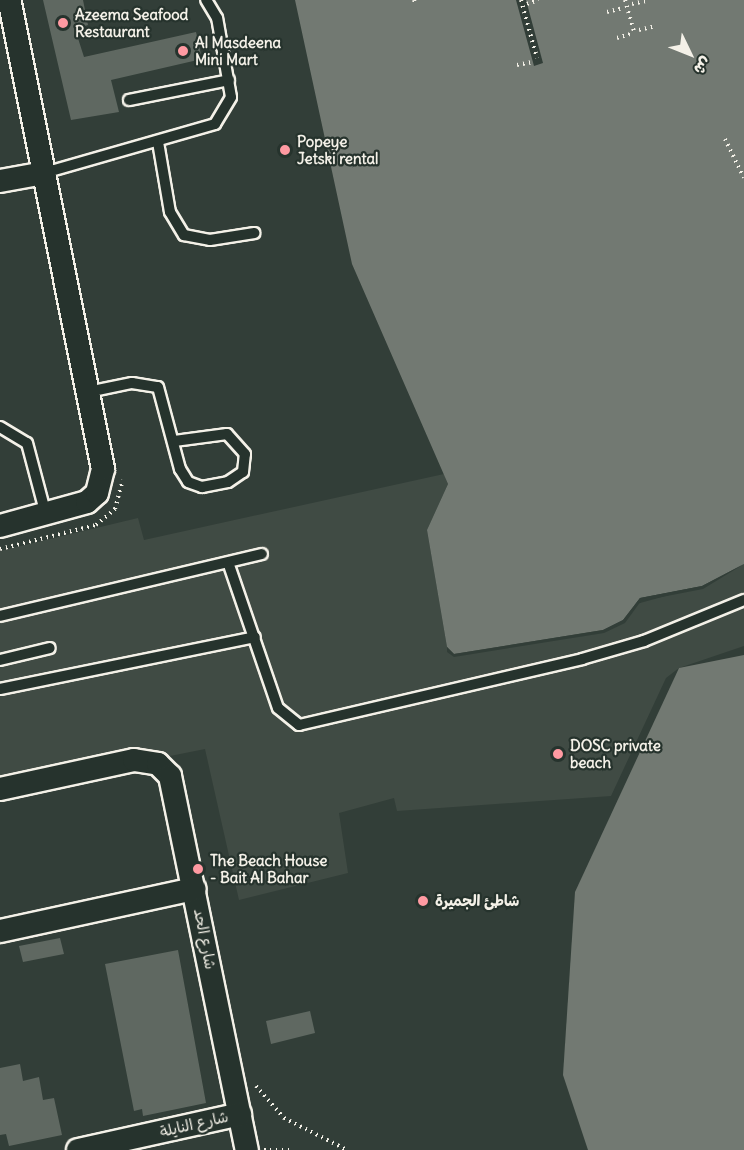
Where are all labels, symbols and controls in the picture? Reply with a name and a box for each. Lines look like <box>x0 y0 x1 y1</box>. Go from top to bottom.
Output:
place label: Azeema Seafood Restaurant <box>75 5 188 40</box>
marker: Azeema Seafood Restaurant <box>56 16 70 30</box>
north arrow <box>660 24 720 84</box>
place label: Al Masdeena Mini Mart <box>195 33 281 68</box>
marker: Al Masdeena Mini Mart <box>176 44 190 58</box>
text: ش <box>690 53 716 80</box>
place label: Popeye Jetski rental <box>297 132 378 167</box>
marker: Popeye Jetski rental <box>278 143 292 157</box>
place label: DOSC private beach <box>570 736 661 771</box>
marker: DOSC private beach <box>551 747 565 761</box>
place label: The Beach House - Bait Al Bahar <box>210 851 327 886</box>
marker: The Beach House - Bait Al Bahar <box>191 862 205 876</box>
place label: شاطئ الجميرة <box>435 892 519 910</box>
marker: شاطئ الجميرة <box>416 894 430 908</box>
street label: شارع الحد <box>190 907 220 971</box>
street label: شارع النايلة <box>158 1107 230 1141</box>

